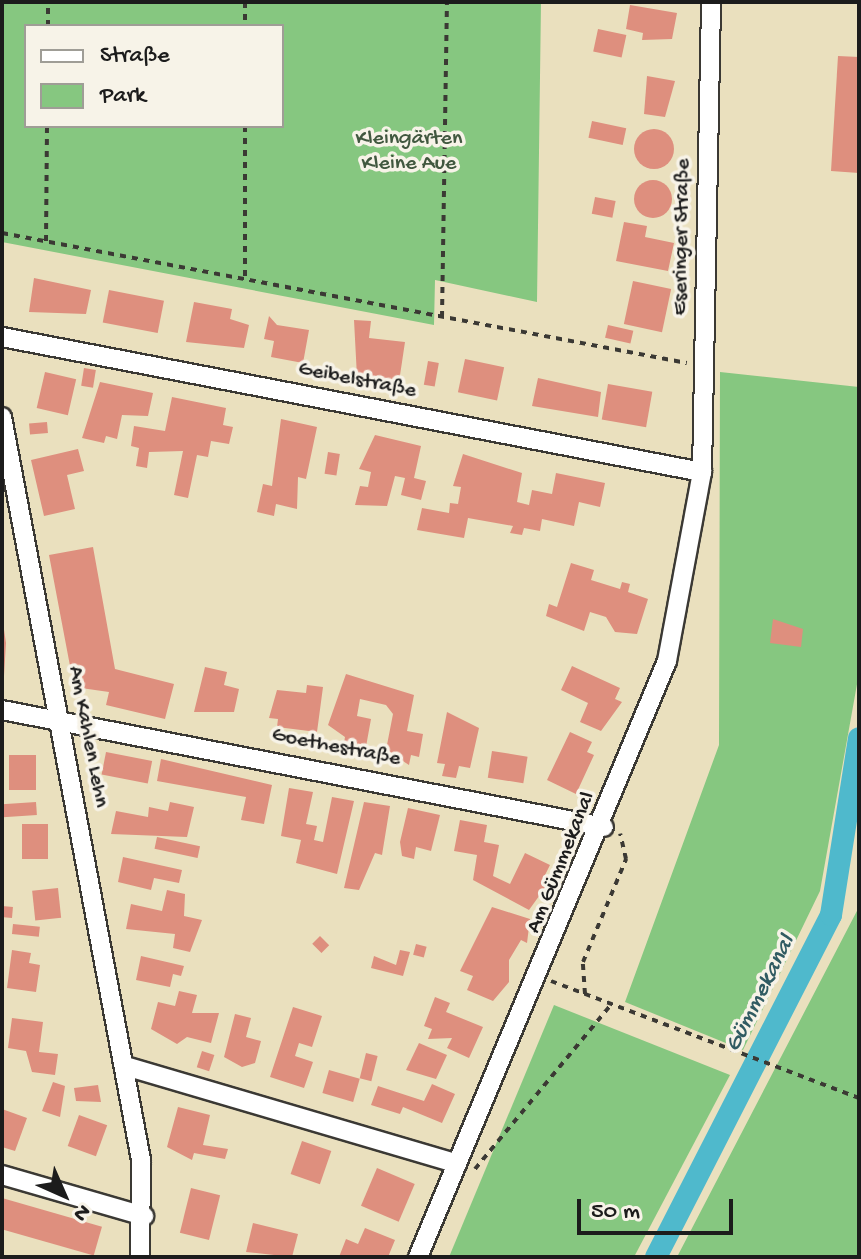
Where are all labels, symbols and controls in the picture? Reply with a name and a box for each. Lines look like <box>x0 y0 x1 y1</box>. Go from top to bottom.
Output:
legend <box>24 24 284 128</box>
text: Straße <box>100 42 170 71</box>
text: Park <box>100 82 146 111</box>
park label: Kleingärten Kleine Aue <box>356 126 462 178</box>
street label: Eseringer Straße <box>668 158 698 316</box>
street label: Geibelstraße <box>296 357 418 405</box>
street label: Am Kahlen Lehn <box>60 664 114 810</box>
street label: Goethestraße <box>269 723 403 773</box>
street label: Am Gümmekanal <box>522 788 602 938</box>
water label: Gümmekanal <box>719 931 803 1057</box>
north arrow <box>24 1155 104 1235</box>
scale bar <box>581 1183 737 1233</box>
text: N <box>67 1198 95 1226</box>
text: 50 m <box>591 1198 640 1227</box>

